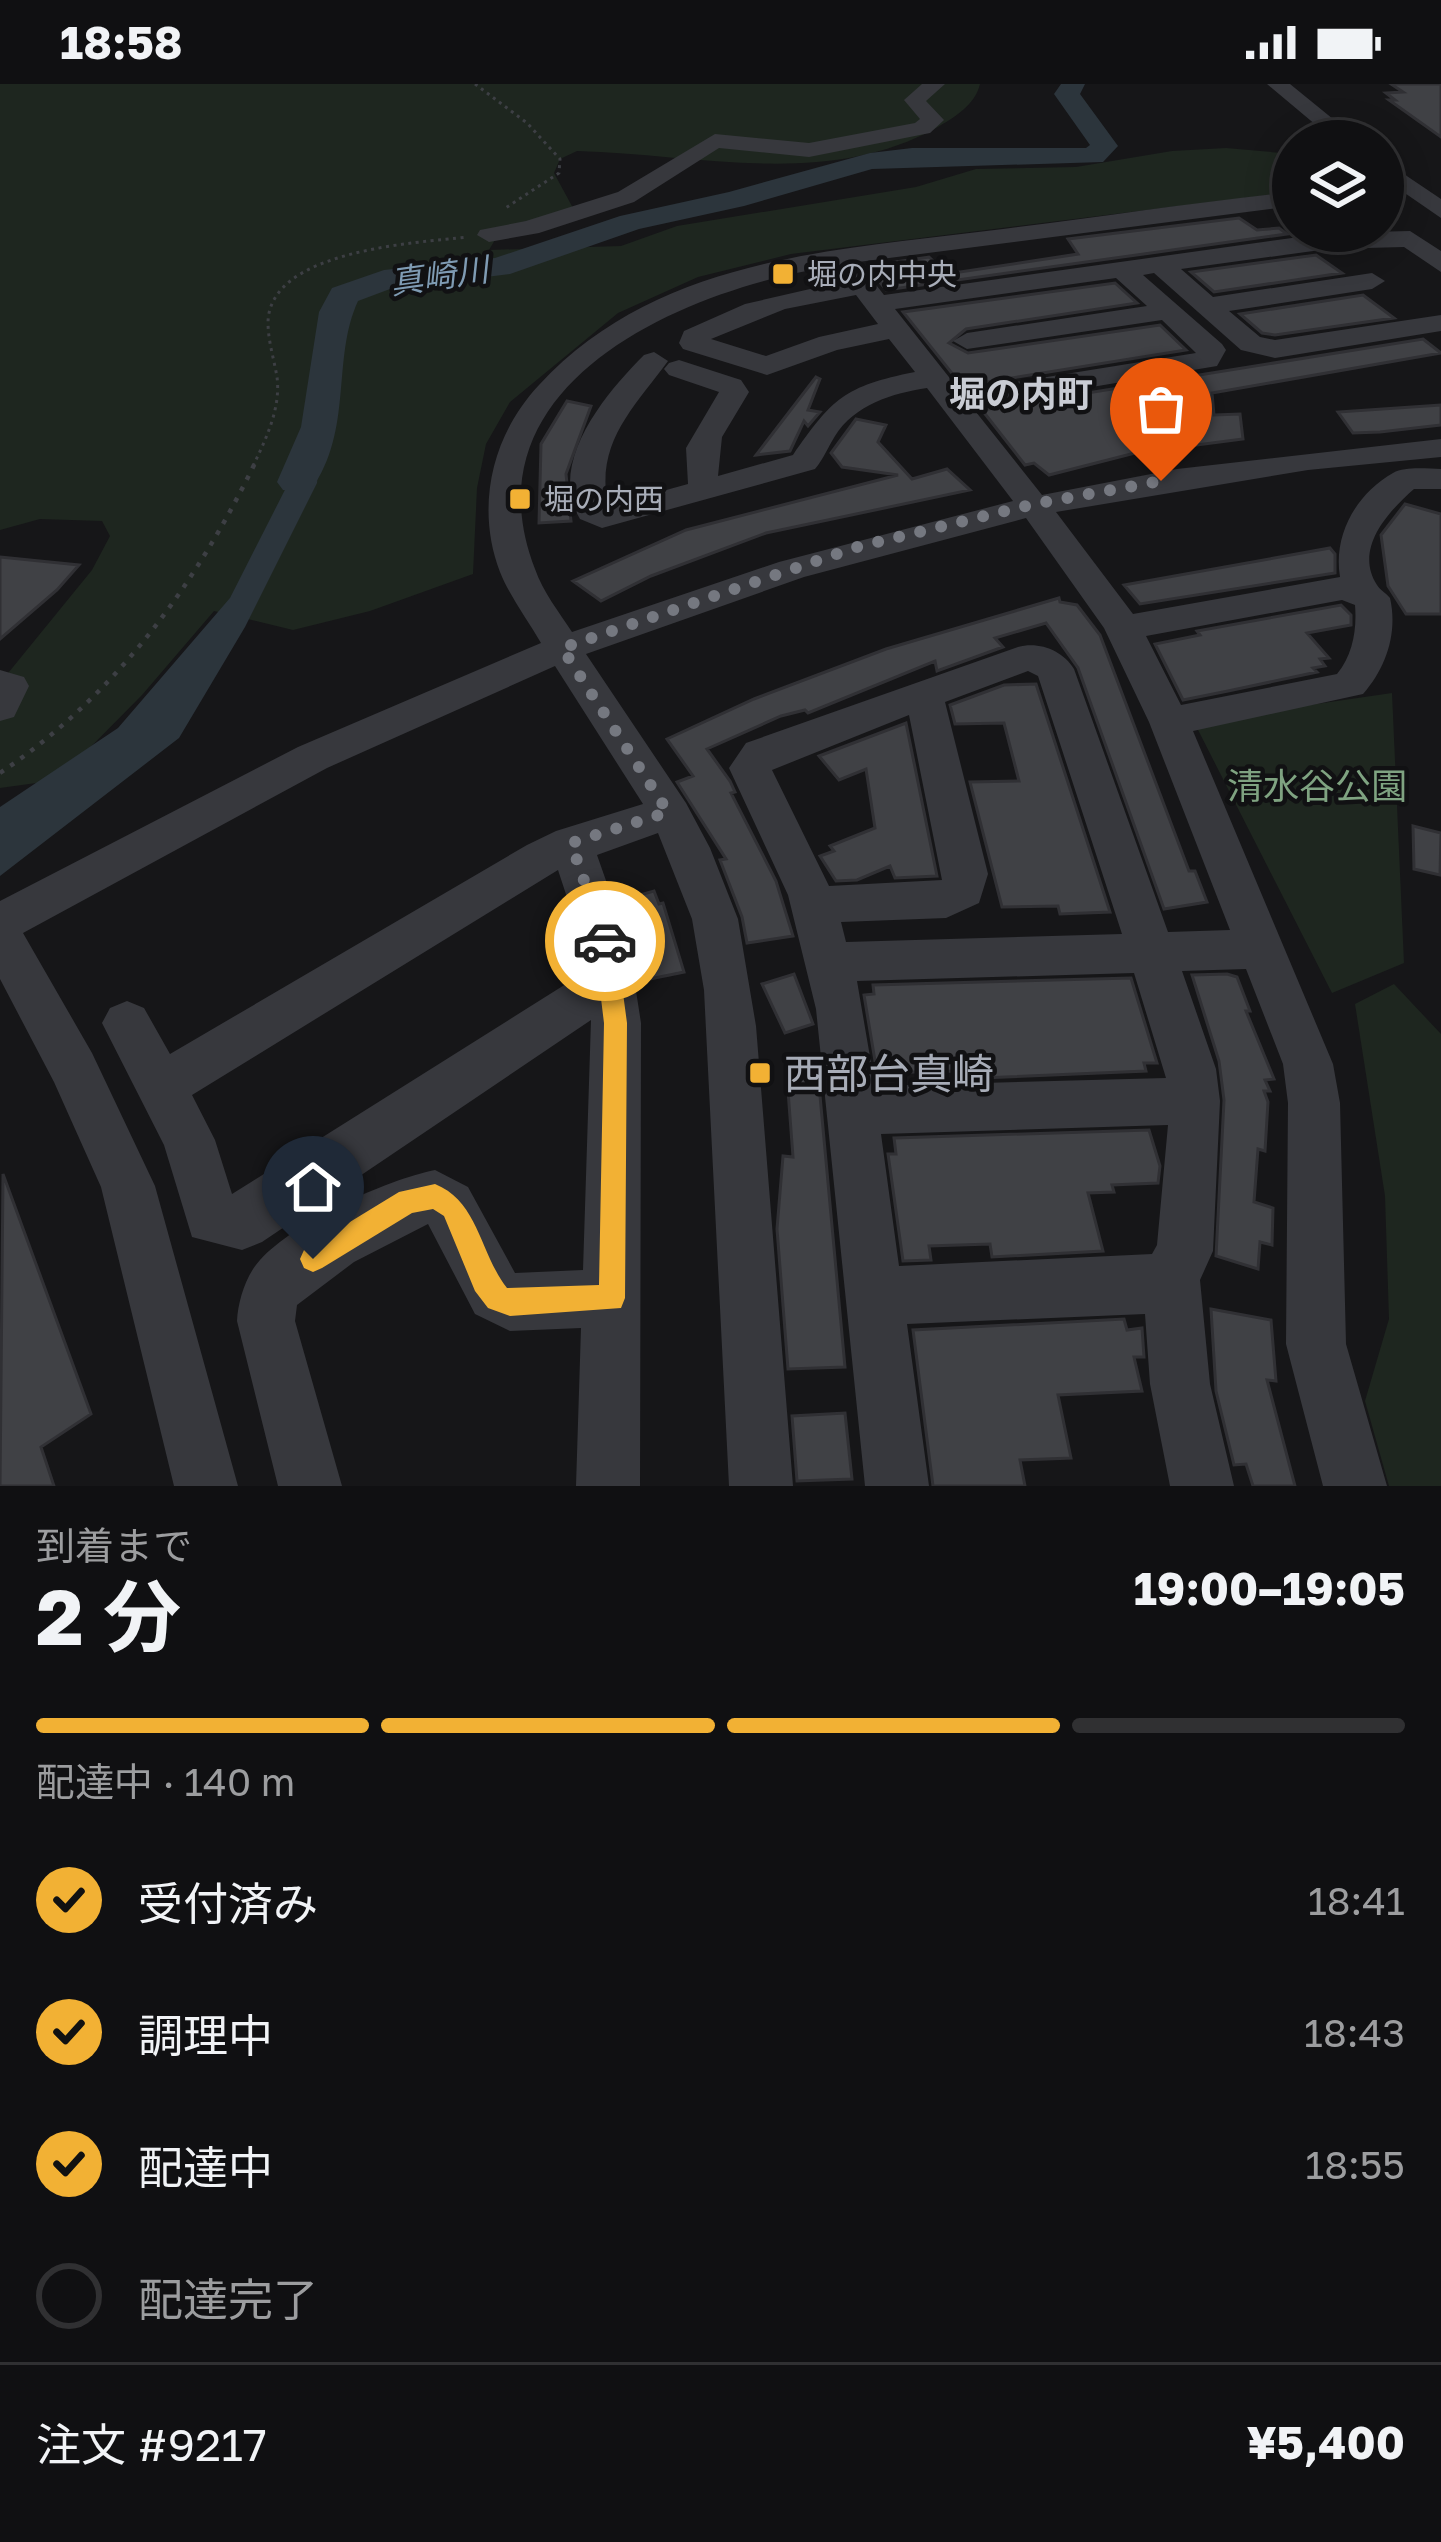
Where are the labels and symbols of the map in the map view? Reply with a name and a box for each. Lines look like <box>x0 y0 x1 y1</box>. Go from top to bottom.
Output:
water label: 真崎川 <box>387 248 494 301</box>
place label: 堀の内中央 <box>807 256 957 292</box>
marker: 堀の内中央 <box>770 261 796 287</box>
pin <box>1110 358 1212 481</box>
district label: 堀の内町 <box>949 372 1093 415</box>
place label: 堀の内西 <box>544 481 664 517</box>
marker: 堀の内西 <box>507 486 533 512</box>
park label: 清水谷公園 <box>1227 764 1407 807</box>
courier <box>545 881 665 1001</box>
place label: 西部台真崎 <box>784 1048 994 1098</box>
marker: 西部台真崎 <box>747 1060 773 1086</box>
pin <box>262 1136 364 1259</box>

